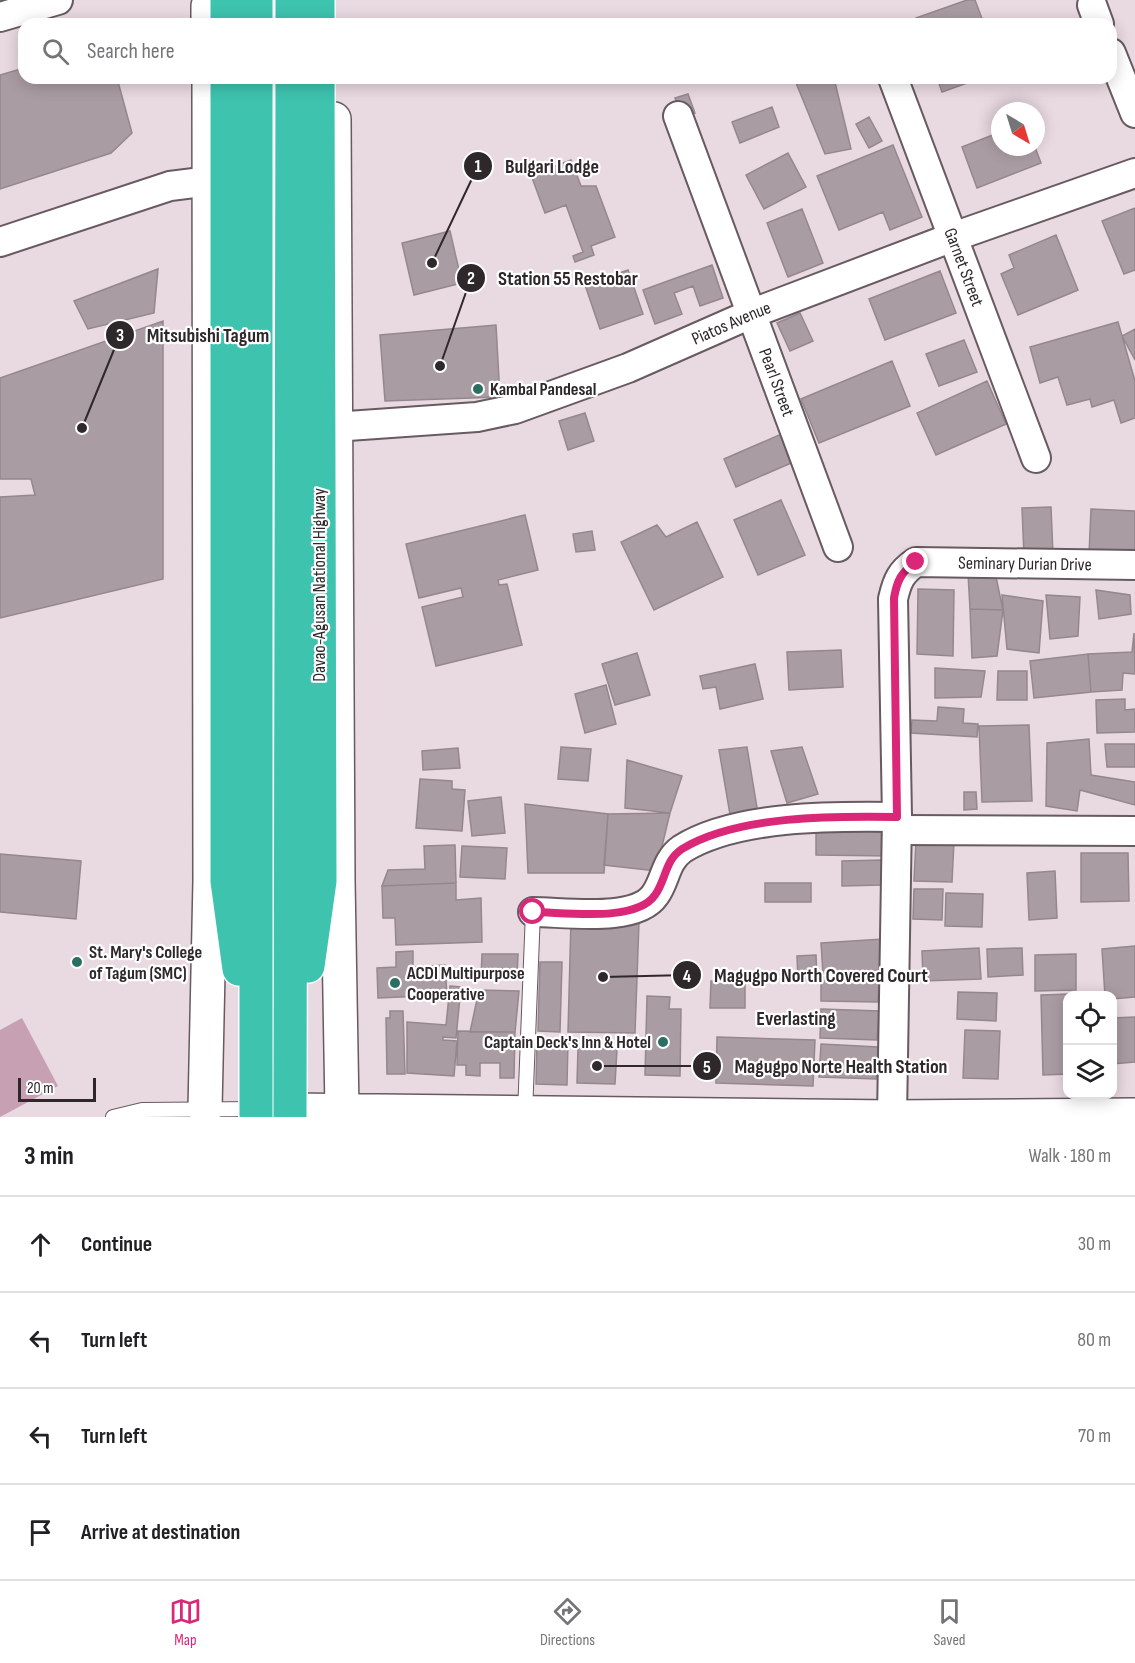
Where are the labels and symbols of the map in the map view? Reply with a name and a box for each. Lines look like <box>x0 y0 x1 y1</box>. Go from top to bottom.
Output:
north arrow <box>991 102 1045 156</box>
callout: Bulgari Lodge <box>463 147 611 185</box>
text: Bulgari Lodge <box>505 155 599 179</box>
text: 1 <box>474 156 482 177</box>
street label: Garnet Street <box>940 225 989 310</box>
callout: Station 55 Restobar <box>456 259 649 297</box>
text: Station 55 Restobar <box>498 267 638 291</box>
text: 2 <box>467 268 475 289</box>
street label: Piatos Avenue <box>688 297 774 349</box>
callout: Mitsubishi Tagum <box>105 316 281 354</box>
text: Mitsubishi Tagum <box>147 324 269 348</box>
text: 3 <box>116 325 124 346</box>
street label: Pearl Street <box>755 345 799 420</box>
place label: Kambal Pandesal <box>490 379 596 400</box>
marker: Kambal Pandesal <box>471 382 485 396</box>
street label: Davao-Agusan National Highway <box>309 488 330 682</box>
route end <box>902 548 928 574</box>
street label: Seminary Durian Drive <box>958 552 1092 575</box>
route start <box>519 898 545 924</box>
place label: St. Mary's College of Tagum (SMC) <box>89 942 202 984</box>
marker: St. Mary's College of Tagum (SMC) <box>70 955 84 969</box>
callout: Magugpo North Covered Court <box>672 956 940 994</box>
place label: ACDI Multipurpose Cooperative <box>406 963 525 1005</box>
text: Magugpo North Covered Court <box>714 964 928 988</box>
text: 4 <box>683 966 692 987</box>
marker: ACDI Multipurpose Cooperative <box>388 976 402 990</box>
district label: Everlasting <box>756 1007 836 1031</box>
place label: Captain Deck's Inn & Hotel <box>484 1032 651 1053</box>
marker: Captain Deck's Inn & Hotel <box>656 1035 670 1049</box>
callout: Magugpo Norte Health Station <box>692 1047 959 1085</box>
text: Magugpo Norte Health Station <box>734 1055 948 1079</box>
text: 5 <box>703 1057 711 1078</box>
scale bar <box>18 1075 96 1102</box>

